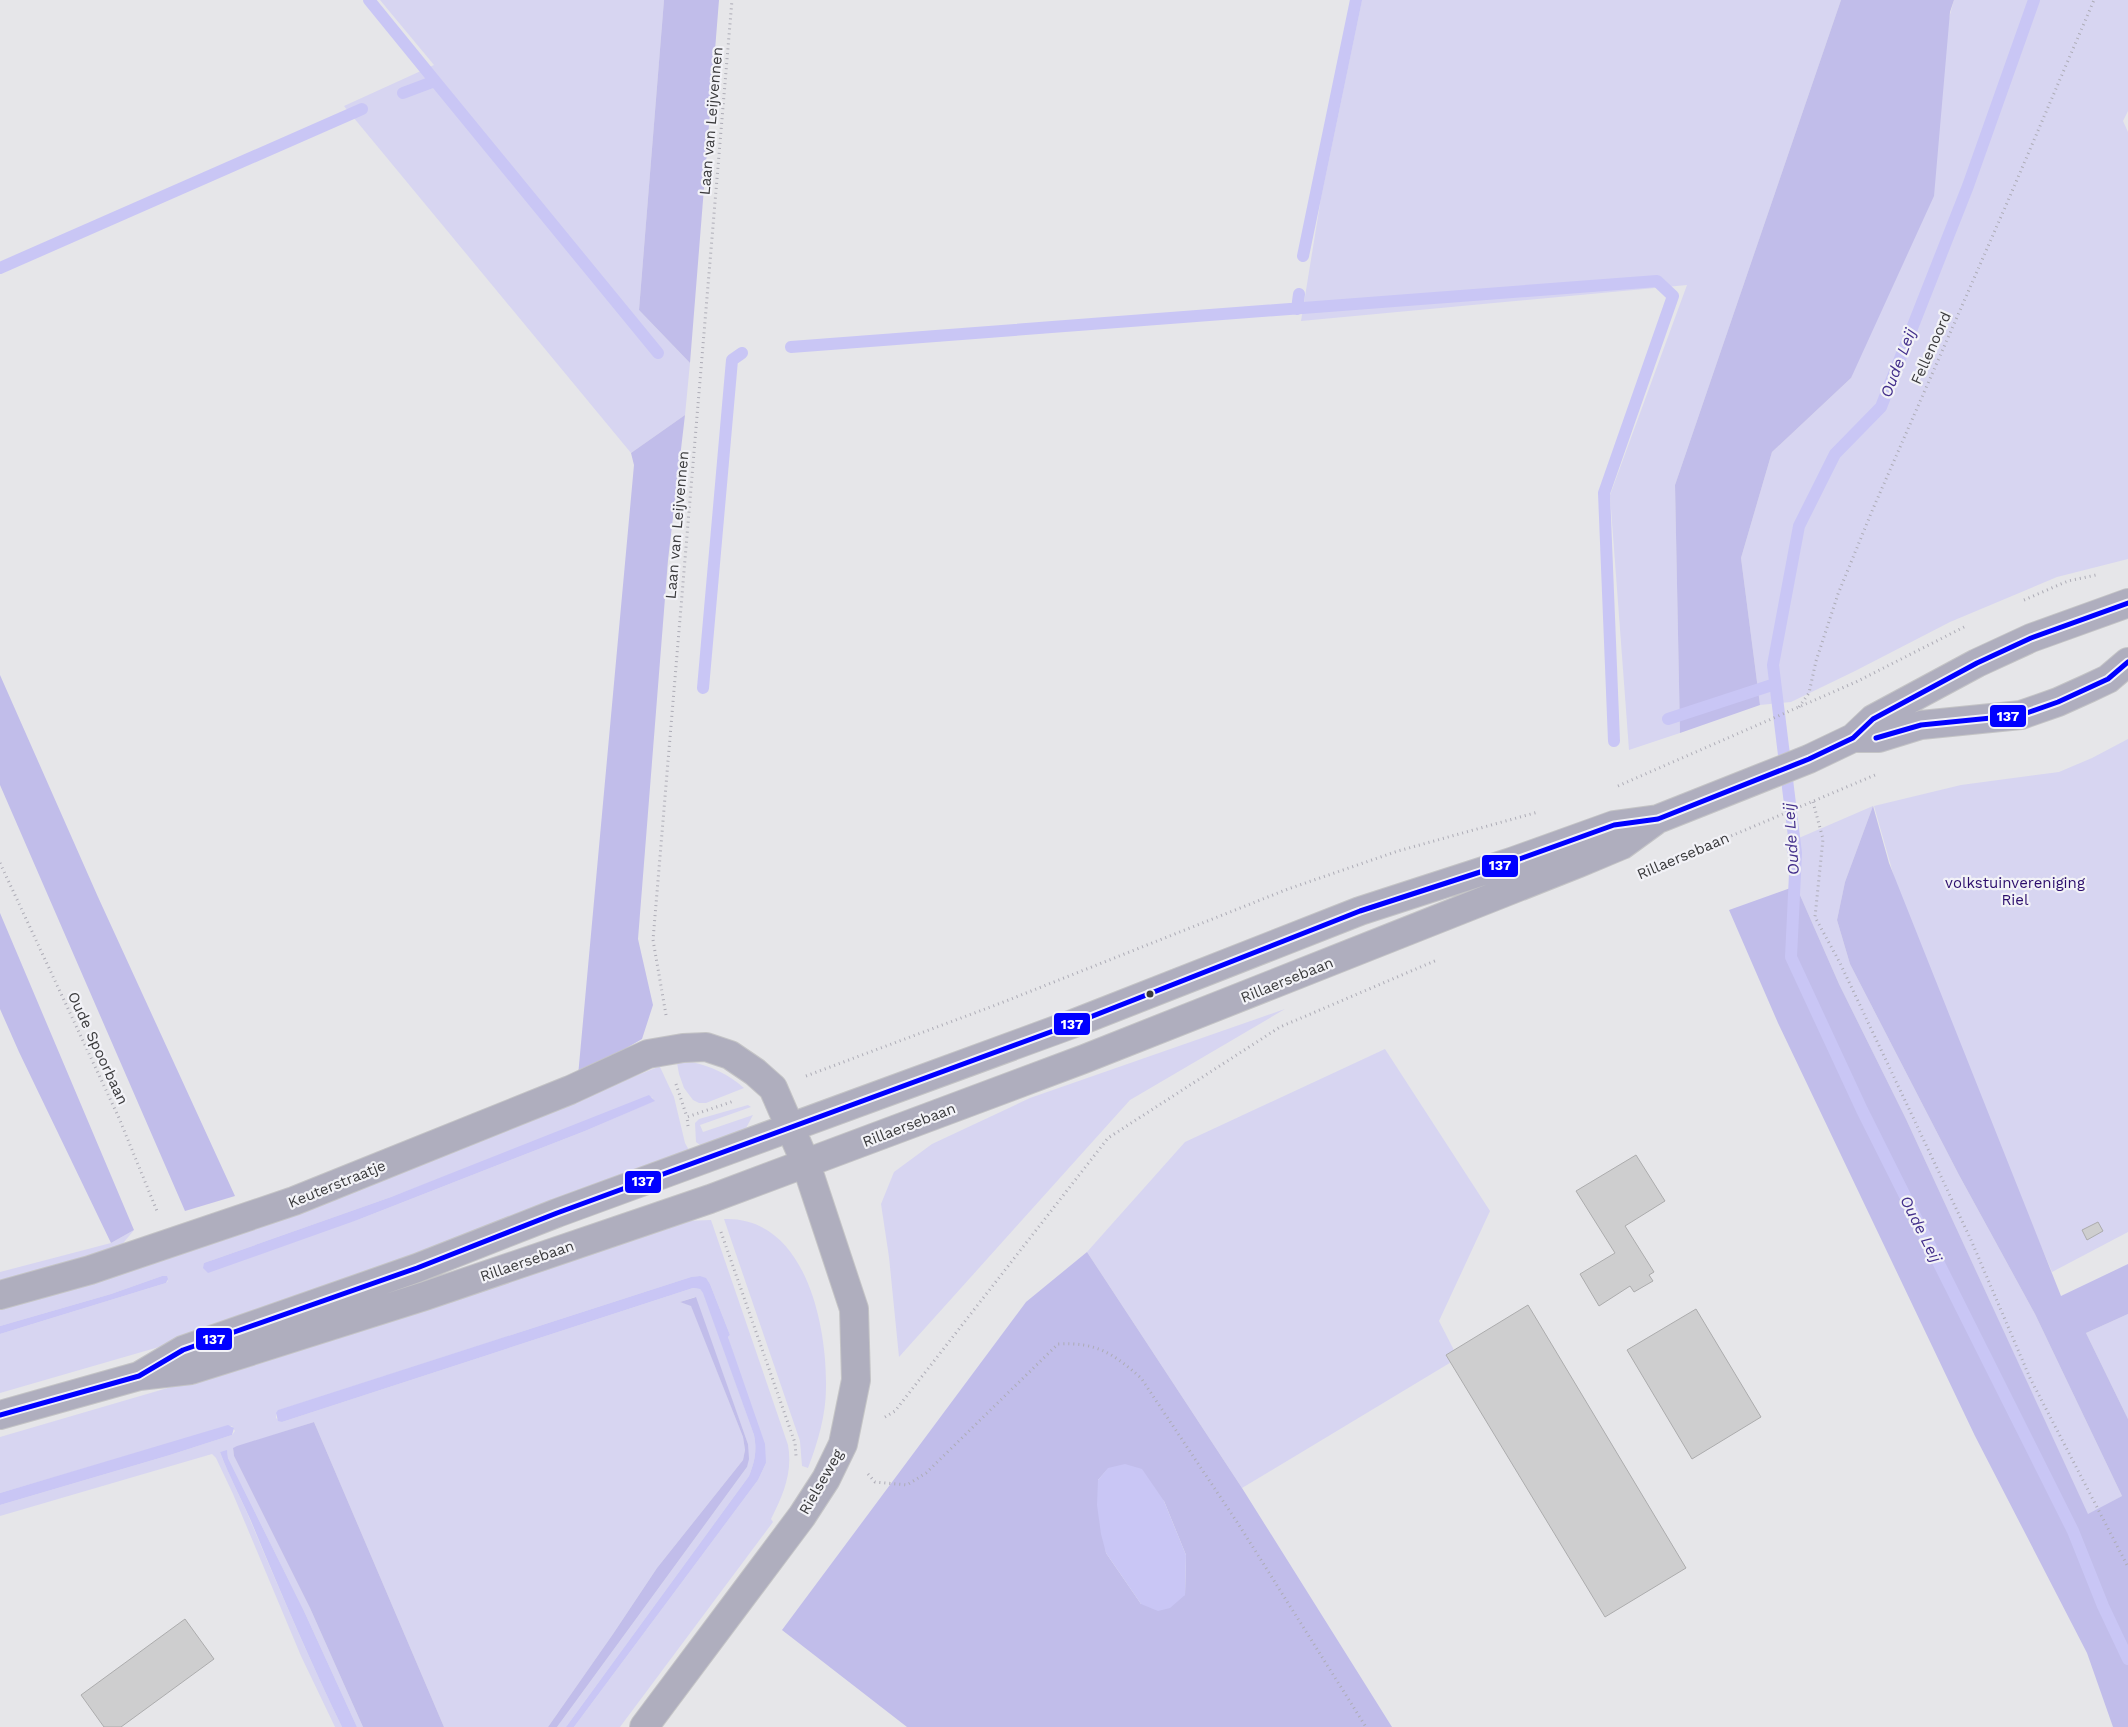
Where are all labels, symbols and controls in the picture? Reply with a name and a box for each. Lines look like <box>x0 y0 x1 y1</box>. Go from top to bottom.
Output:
street label: Laan van Leijvennen <box>696 46 726 196</box>
street label: Fellenoord <box>1907 309 1955 387</box>
water label: Oude Leij <box>1876 325 1920 400</box>
street label: Laan van Leijvennen <box>662 450 692 600</box>
line badge: 137 <box>1989 704 2027 728</box>
text: 137 <box>1997 708 2020 724</box>
water label: Oude Leij <box>1779 801 1803 876</box>
street label: Rillaersebaan <box>1634 829 1732 883</box>
line badge: 137 <box>1481 854 1519 878</box>
text: 137 <box>1489 857 1512 873</box>
park label: volkstuinvereniging Riel <box>1945 874 2085 909</box>
street label: Rillaersebaan <box>1238 953 1336 1007</box>
street label: Oude Spoorbaan <box>64 989 132 1107</box>
unlabelled marker <box>1145 989 1155 999</box>
line badge: 137 <box>1053 1012 1091 1036</box>
text: 137 <box>1061 1016 1084 1032</box>
street label: Rillaersebaan <box>860 1099 958 1151</box>
street label: Keuterstraatje <box>286 1156 388 1212</box>
line badge: 137 <box>624 1170 662 1194</box>
text: 137 <box>632 1173 655 1189</box>
water label: Oude Leij <box>1896 1192 1946 1266</box>
street label: Rillaersebaan <box>478 1236 576 1286</box>
line badge: 137 <box>195 1327 233 1351</box>
text: 137 <box>203 1331 226 1347</box>
street label: Rielseweg <box>795 1446 847 1518</box>

